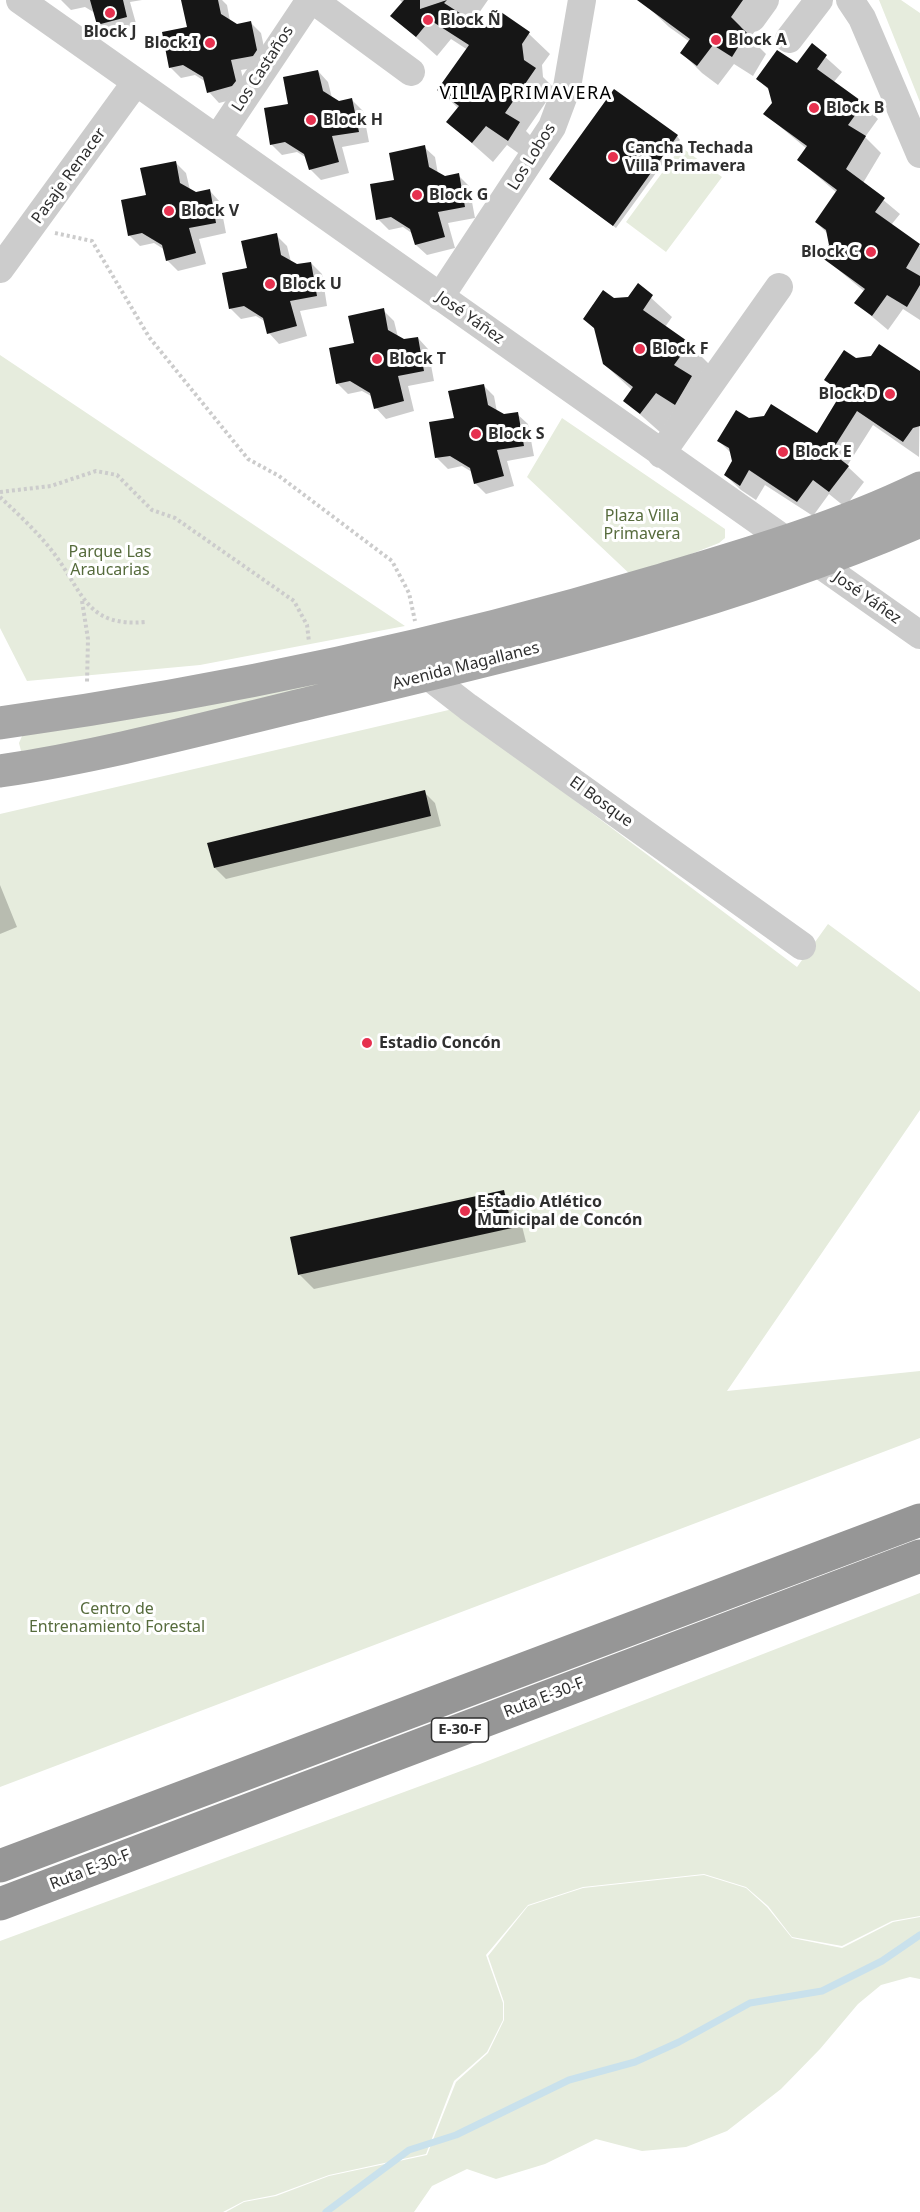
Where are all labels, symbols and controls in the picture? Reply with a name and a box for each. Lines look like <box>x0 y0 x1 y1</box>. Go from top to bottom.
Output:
marker: Block J <box>103 6 117 20</box>
place label: Block Ñ <box>440 10 501 30</box>
marker: Block Ñ <box>421 13 435 27</box>
place label: Block J <box>83 22 137 42</box>
street label: Los Castaños <box>228 22 298 116</box>
place label: Block A <box>728 30 787 50</box>
place label: Block I <box>144 33 198 53</box>
marker: Block A <box>709 33 723 47</box>
marker: Block I <box>203 36 217 50</box>
district label: VILLA PRIMAVERA <box>439 83 613 105</box>
place label: Block B <box>826 98 884 118</box>
marker: Block B <box>807 101 821 115</box>
place label: Block H <box>323 110 383 130</box>
marker: Block H <box>304 113 318 127</box>
street label: Los Lobos <box>504 120 560 194</box>
street label: Pasaje Renacer <box>28 124 110 228</box>
place label: Cancha Techada Villa Primavera <box>625 138 753 176</box>
marker: Cancha Techada Villa Primavera <box>606 150 620 164</box>
place label: Block G <box>429 185 488 205</box>
marker: Block G <box>410 188 424 202</box>
place label: Block V <box>181 201 239 221</box>
marker: Block V <box>162 204 176 218</box>
place label: Block C <box>801 242 859 262</box>
marker: Block C <box>864 245 878 259</box>
place label: Block U <box>282 274 342 294</box>
marker: Block U <box>263 277 277 291</box>
street label: José Yáñez <box>432 288 508 348</box>
place label: Block F <box>652 339 709 359</box>
marker: Block F <box>633 342 647 356</box>
place label: Block T <box>389 349 446 369</box>
marker: Block T <box>370 352 384 366</box>
place label: Block D <box>819 384 878 404</box>
marker: Block D <box>883 387 897 401</box>
place label: Block S <box>488 424 545 444</box>
marker: Block S <box>469 427 483 441</box>
place label: Block E <box>795 442 852 462</box>
marker: Block E <box>776 445 790 459</box>
park label: Plaza Villa Primavera <box>604 506 680 544</box>
park label: Parque Las Araucarias <box>69 542 151 580</box>
street label: José Yáñez <box>829 568 905 628</box>
street label: Avenida Magallanes <box>391 638 541 694</box>
street label: El Bosque <box>566 773 636 831</box>
place label: Estadio Concón <box>379 1033 501 1053</box>
marker: Estadio Concón <box>360 1036 374 1050</box>
place label: Estadio Atlético Municipal de Concón <box>477 1192 642 1230</box>
marker: Estadio Atlético Municipal de Concón <box>458 1204 472 1218</box>
park label: Centro de Entrenamiento Forestal <box>29 1599 205 1637</box>
street label: Ruta E-30-F <box>501 1674 587 1722</box>
road number: E-30-F <box>432 1718 488 1742</box>
street label: Ruta E-30-F <box>47 1846 133 1894</box>

